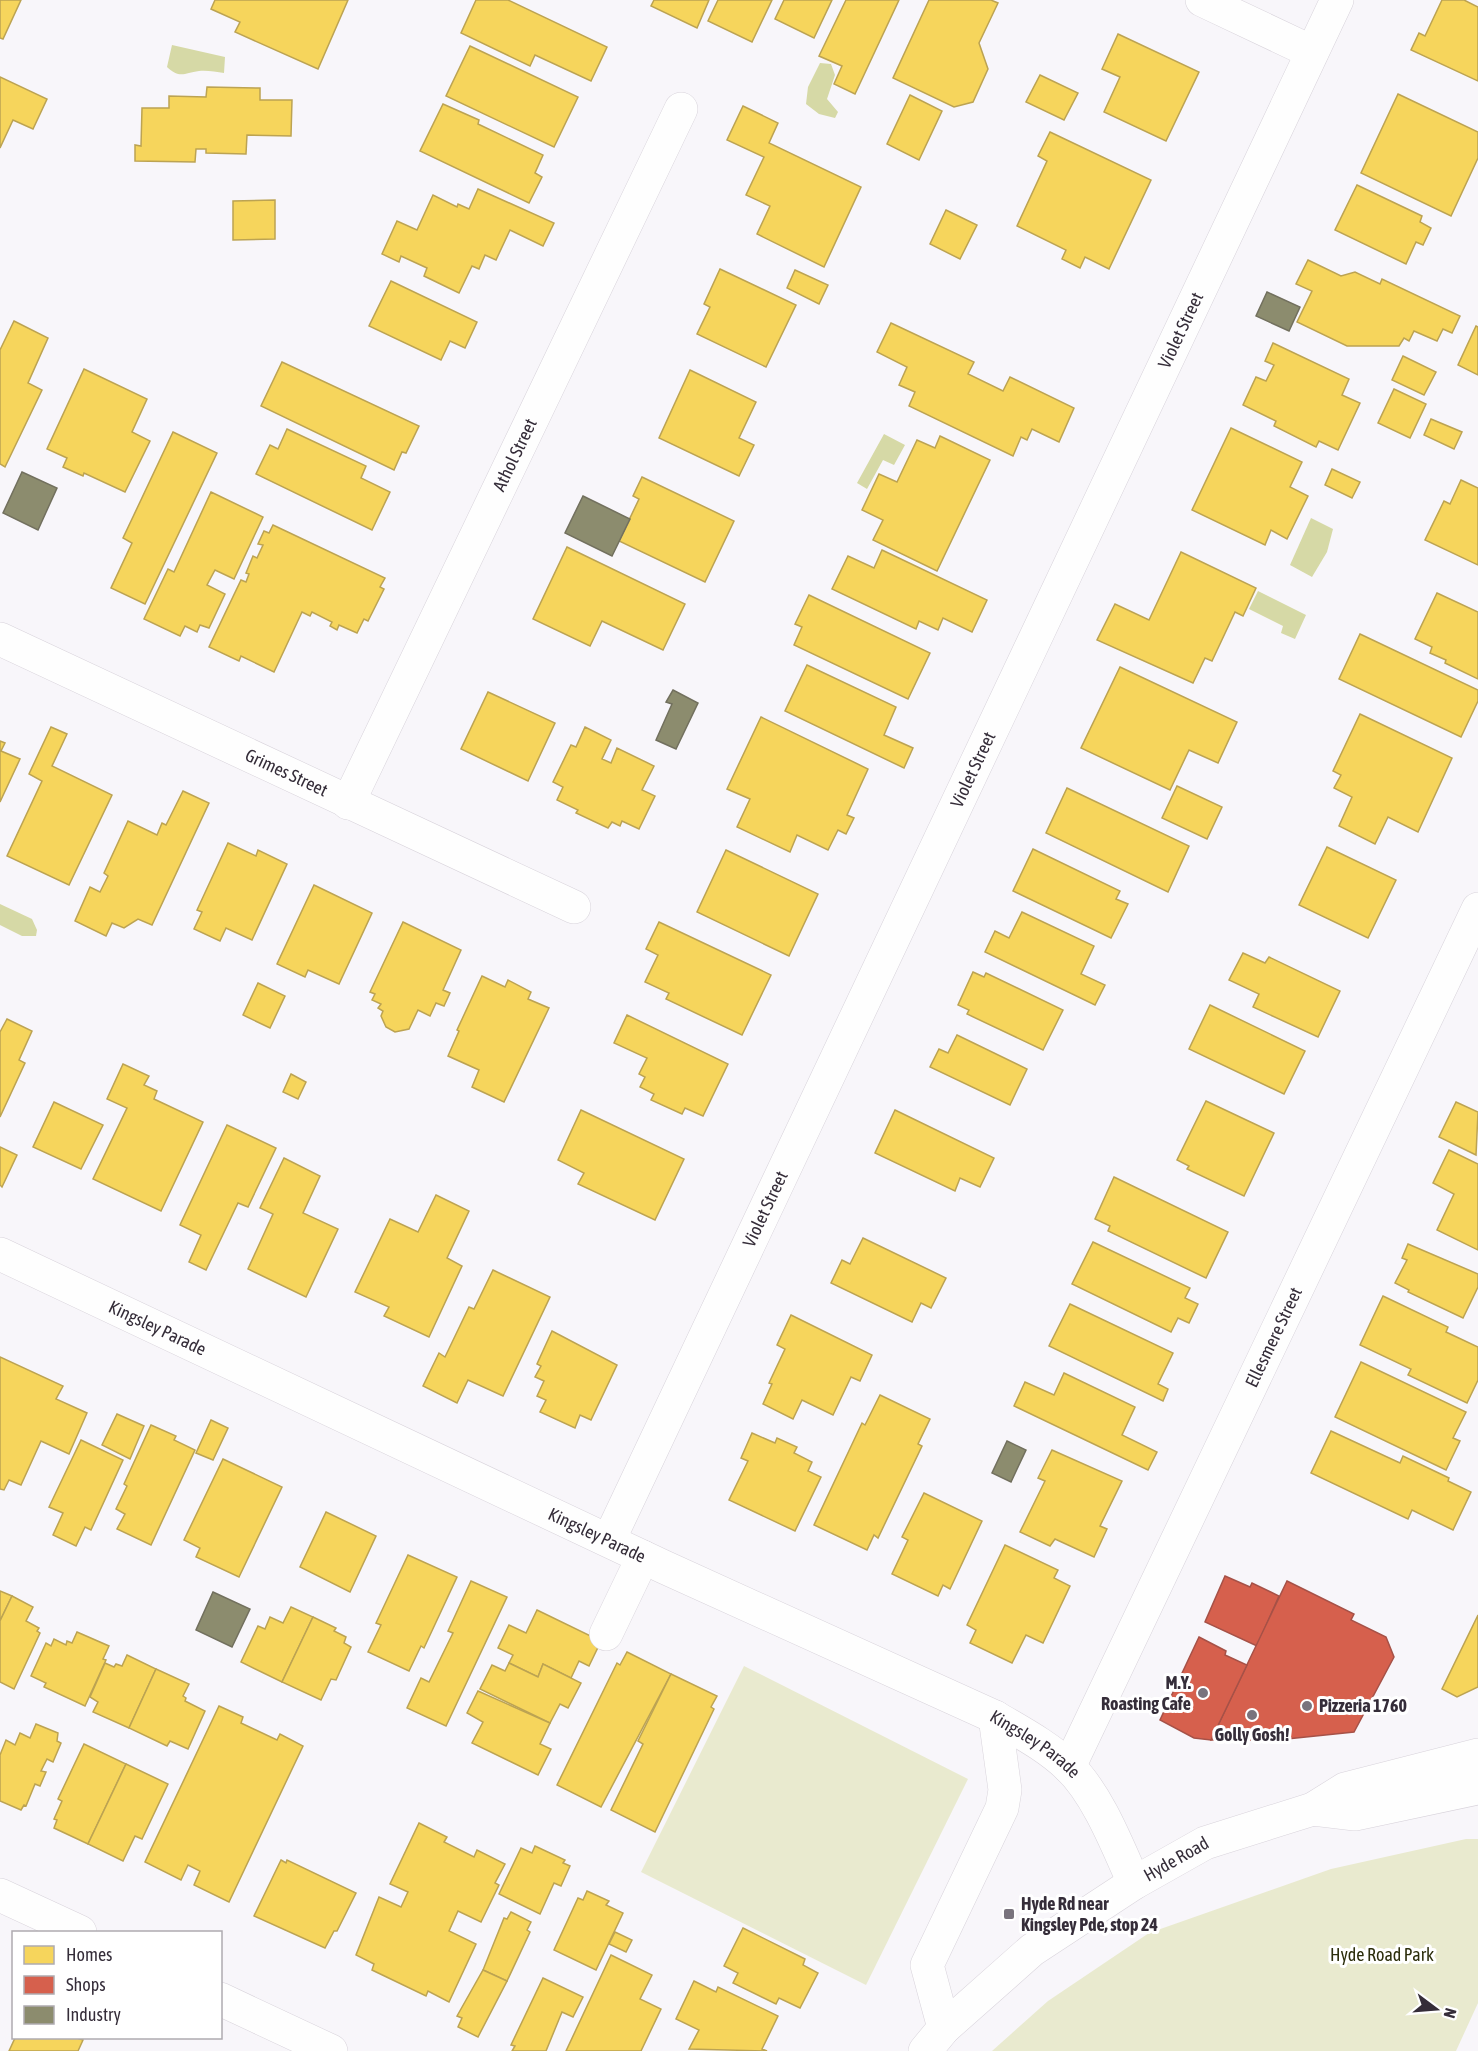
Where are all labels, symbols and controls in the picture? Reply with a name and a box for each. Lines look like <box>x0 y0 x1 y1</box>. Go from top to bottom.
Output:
street label: Violet Street <box>1153 289 1207 371</box>
street label: Athol Street <box>488 415 541 494</box>
street label: Violet Street <box>946 728 1000 811</box>
street label: Grimes Street <box>242 744 331 800</box>
street label: Violet Street <box>738 1168 792 1250</box>
street label: Ellesmere Street <box>1241 1284 1306 1390</box>
street label: Kingsley Parade <box>106 1296 210 1360</box>
street label: Kingsley Parade <box>545 1503 649 1567</box>
place label: M.Y. Roasting Cafe <box>1101 1672 1191 1714</box>
marker: M.Y. Roasting Cafe <box>1196 1686 1210 1700</box>
place label: Pizzeria 1760 <box>1319 1695 1407 1716</box>
marker: Pizzeria 1760 <box>1300 1699 1314 1713</box>
street label: Kingsley Parade <box>986 1705 1085 1782</box>
marker: Golly Gosh! <box>1245 1708 1259 1722</box>
place label: Golly Gosh! <box>1215 1724 1290 1745</box>
street label: Hyde Road <box>1140 1832 1212 1885</box>
place label: Hyde Rd near Kingsley Pde, stop 24 <box>1021 1893 1158 1935</box>
marker: Hyde Rd near Kingsley Pde, stop 24 <box>1002 1907 1016 1921</box>
legend <box>12 1931 222 2039</box>
text: Homes <box>66 1944 112 1965</box>
park label: Hyde Road Park <box>1330 1944 1434 1965</box>
text: Shops <box>66 1974 106 1995</box>
north arrow <box>1406 1979 1466 2039</box>
text: Industry <box>66 2004 121 2025</box>
text: N <box>1440 2006 1460 2020</box>

